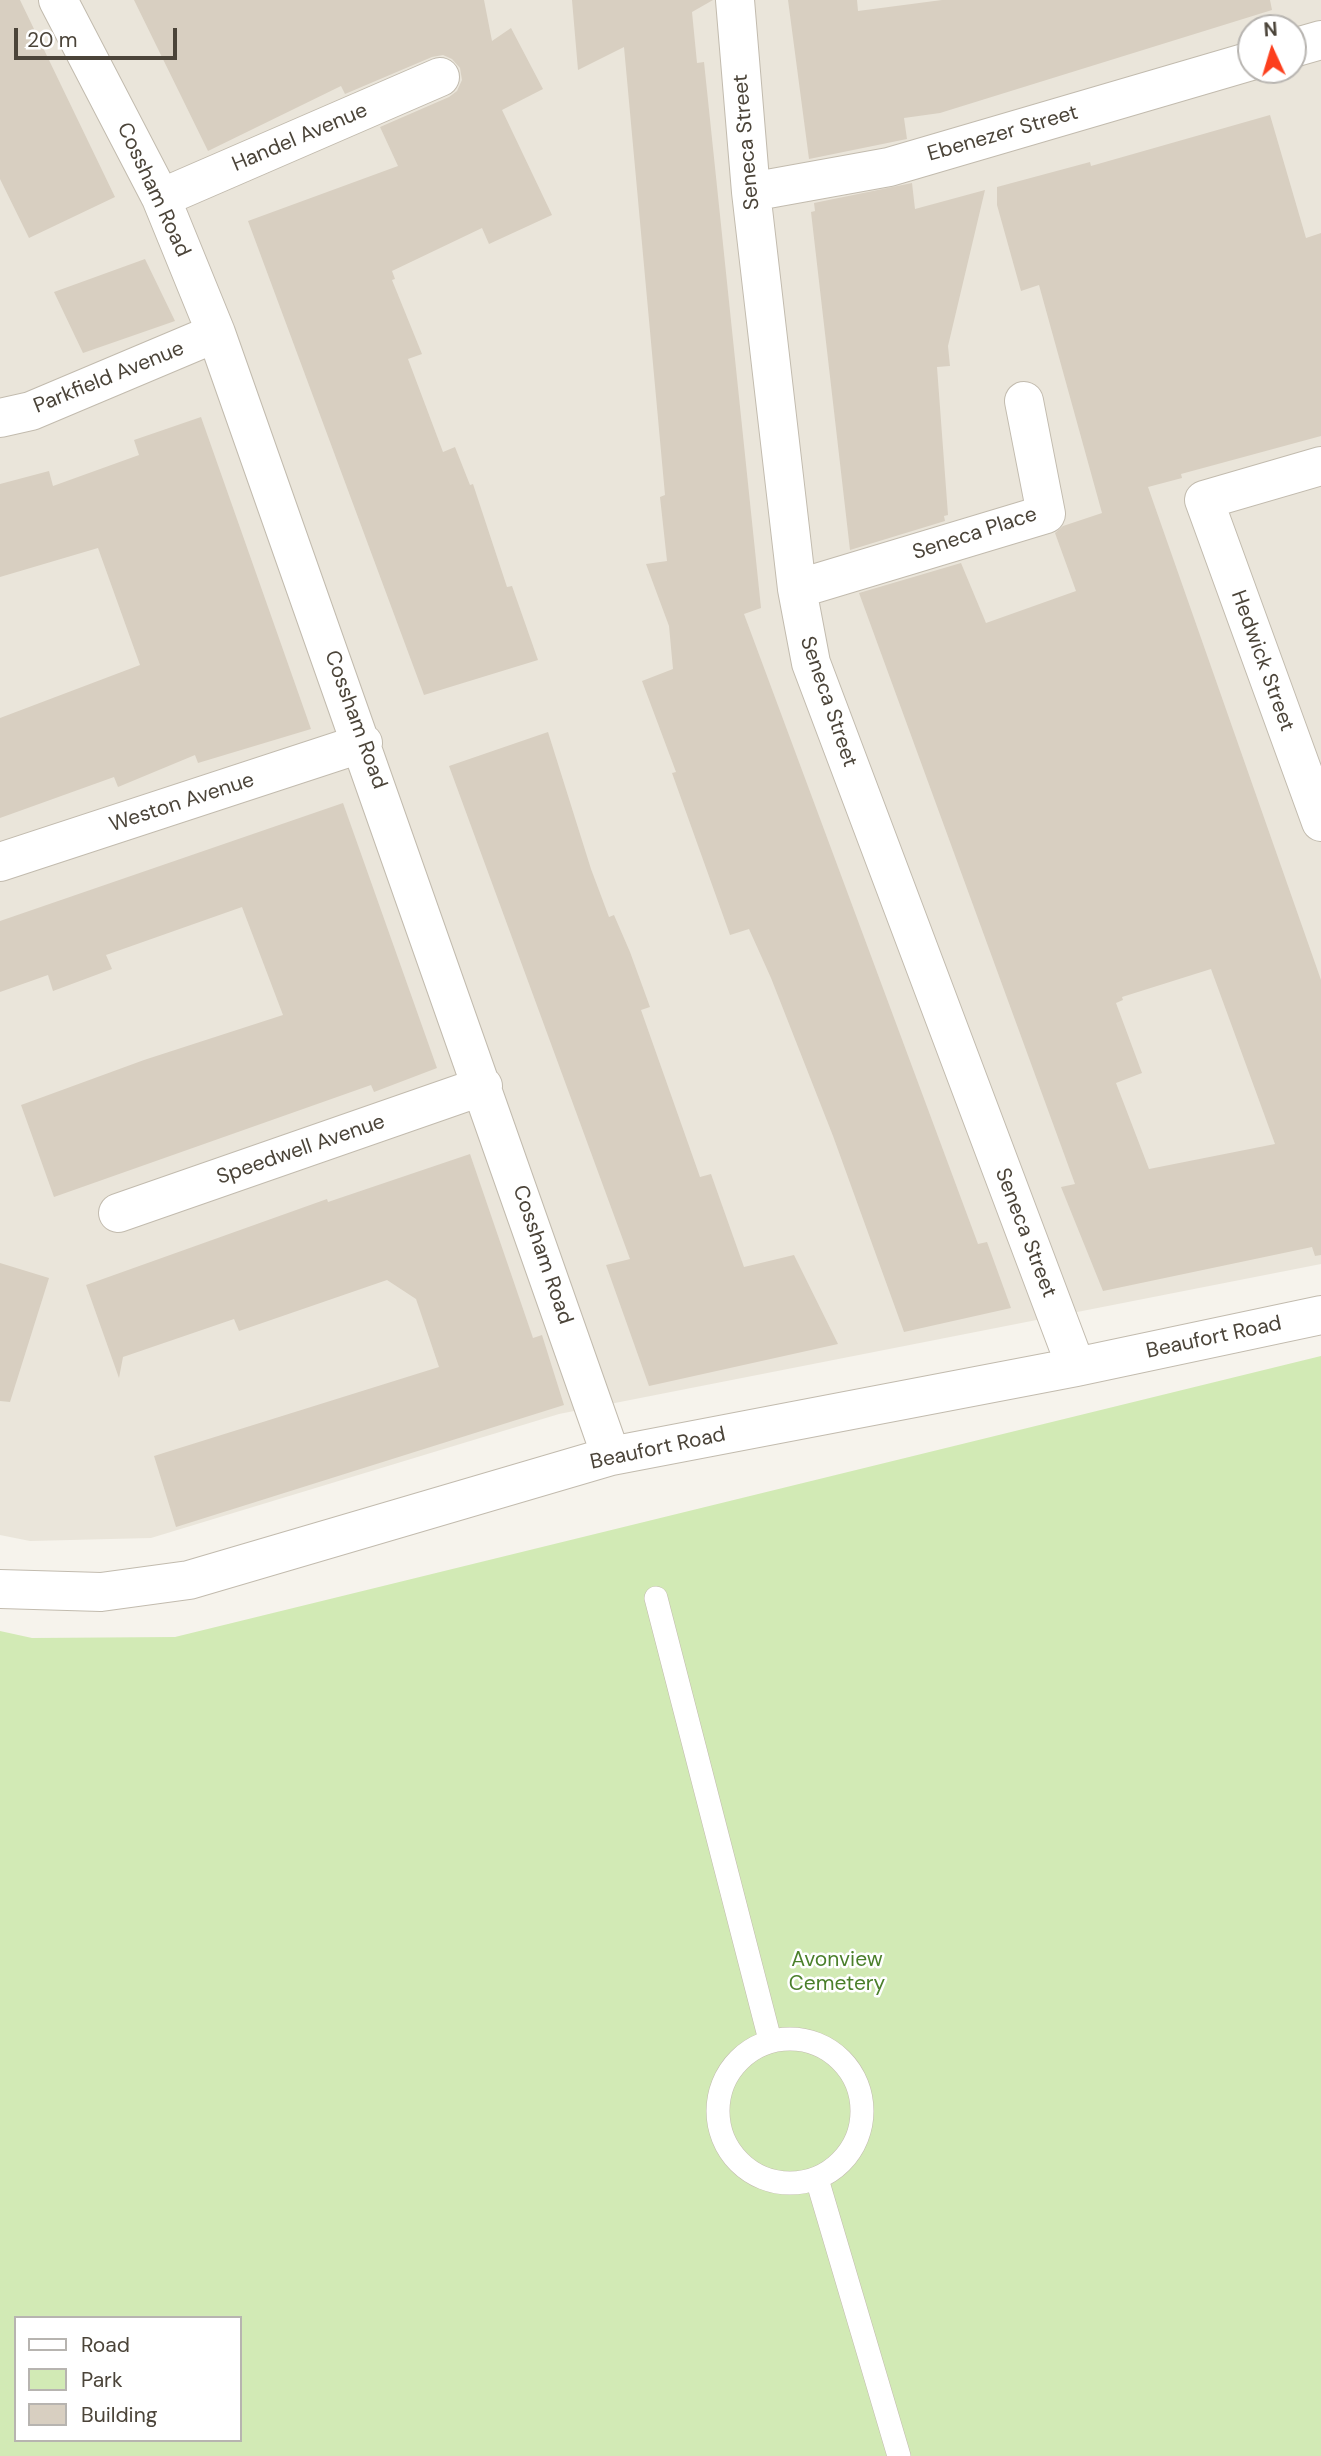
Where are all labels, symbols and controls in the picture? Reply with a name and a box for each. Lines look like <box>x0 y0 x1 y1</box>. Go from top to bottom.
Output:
scale bar <box>18 14 180 58</box>
north arrow <box>1237 14 1307 84</box>
text: N <box>1263 17 1278 43</box>
text: 20 m <box>27 26 78 54</box>
street label: Seneca Street <box>728 73 766 211</box>
street label: Handel Avenue <box>229 98 371 178</box>
street label: Ebenezer Street <box>925 100 1081 168</box>
street label: Cossham Road <box>111 119 195 261</box>
street label: Parkfield Avenue <box>30 336 188 420</box>
street label: Seneca Place <box>910 502 1040 566</box>
street label: Hedwick Street <box>1225 587 1299 735</box>
street label: Seneca Street <box>794 633 862 771</box>
street label: Cossham Road <box>318 647 392 793</box>
street label: Weston Avenue <box>106 768 258 838</box>
street label: Speedwell Avenue <box>214 1109 388 1191</box>
street label: Seneca Street <box>989 1165 1061 1301</box>
street label: Cossham Road <box>506 1182 578 1328</box>
street label: Beaufort Road <box>1144 1311 1284 1365</box>
street label: Beaufort Road <box>588 1422 728 1476</box>
park label: Avonview Cemetery <box>789 1947 885 1997</box>
legend <box>14 2316 242 2442</box>
text: Road <box>81 2331 130 2359</box>
text: Park <box>81 2366 122 2394</box>
text: Building <box>81 2401 157 2429</box>

